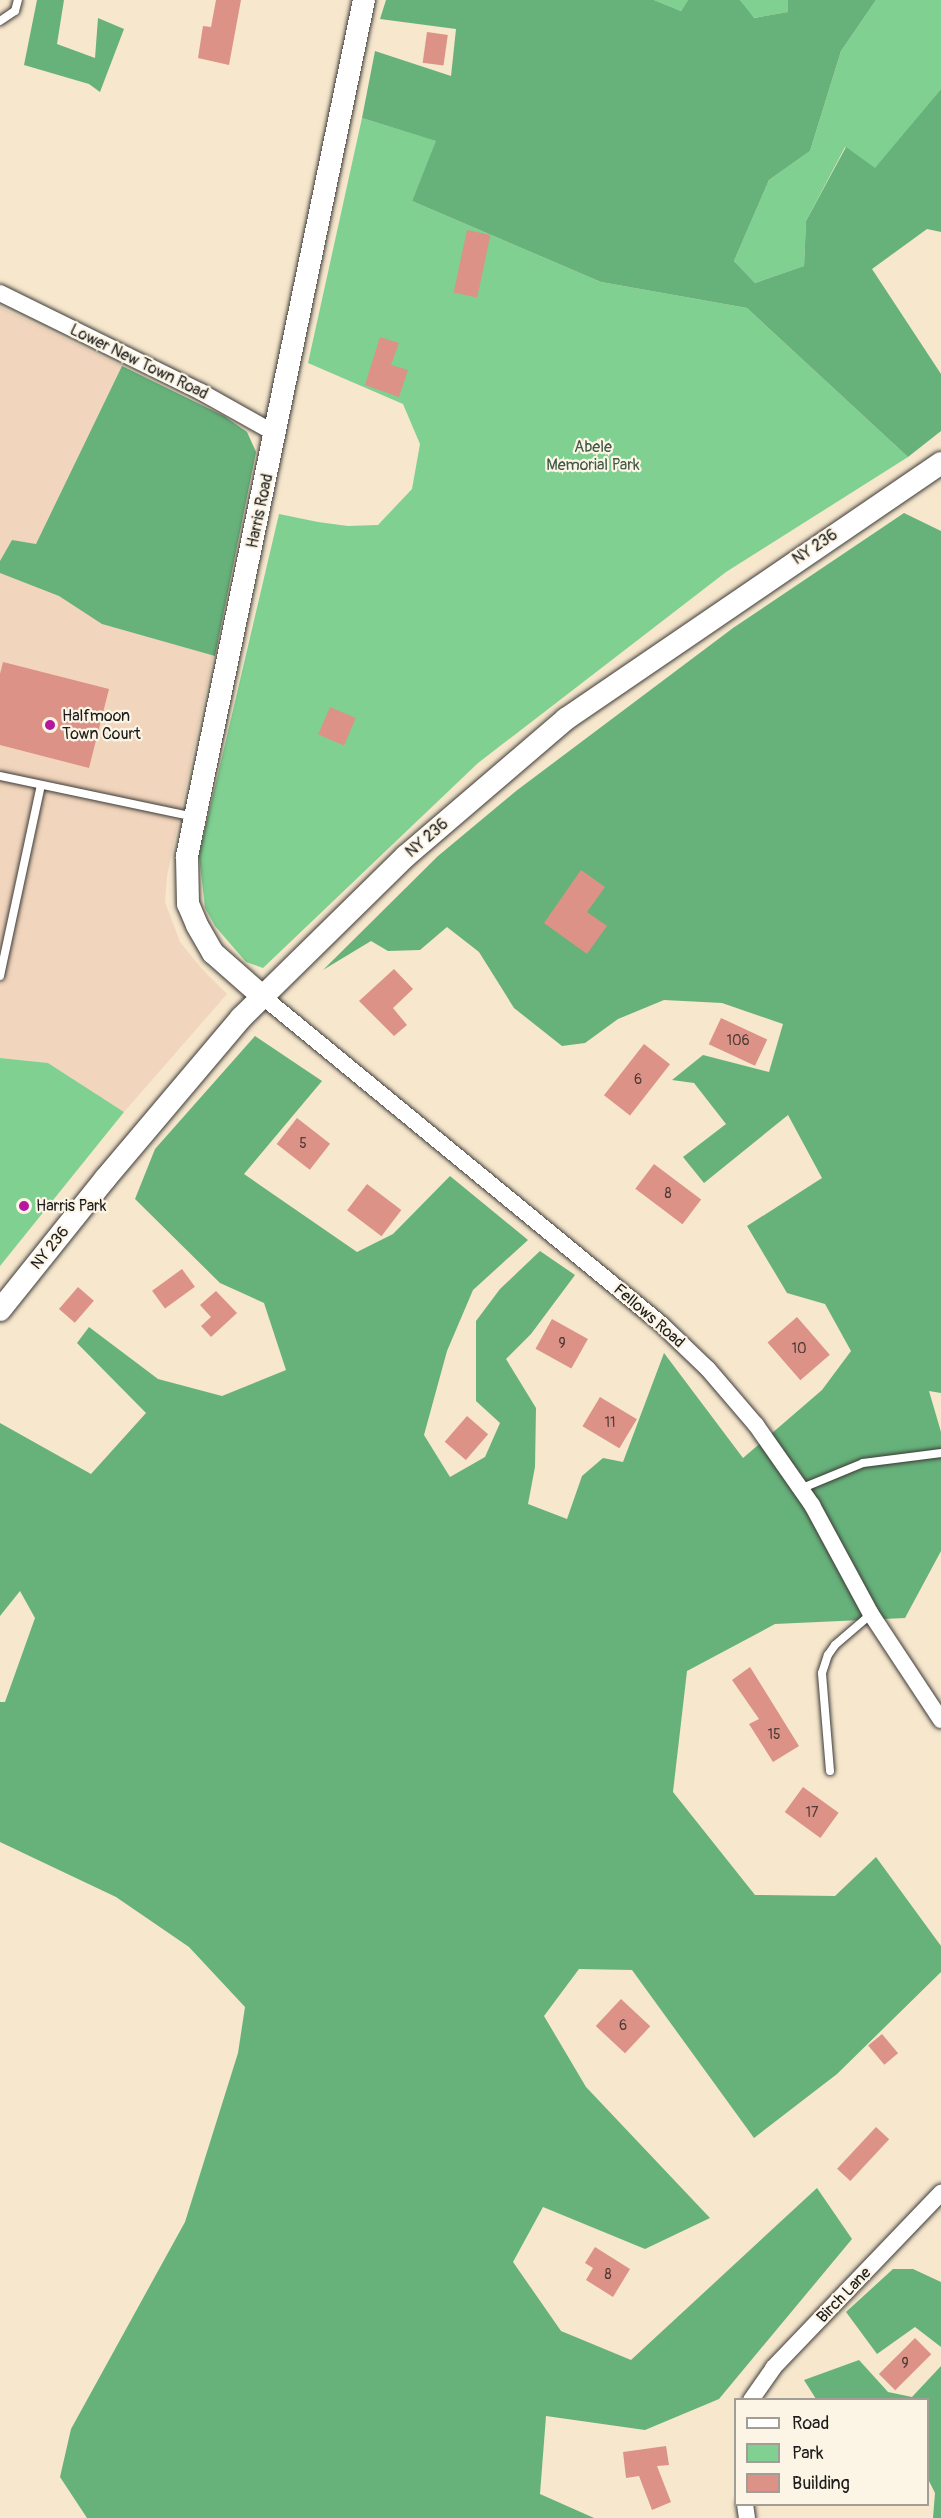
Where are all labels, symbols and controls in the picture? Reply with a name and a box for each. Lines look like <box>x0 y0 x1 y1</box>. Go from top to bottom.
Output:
street label: Lower New Town Road <box>67 320 211 404</box>
park label: Abele Memorial Park <box>546 437 640 475</box>
street label: Harris Road <box>243 472 277 550</box>
street label: NY 236 <box>789 525 841 569</box>
place label: Halfmoon Town Court <box>62 706 141 744</box>
marker: Halfmoon Town Court <box>43 718 57 732</box>
street label: NY 236 <box>402 814 452 862</box>
house number: 106 <box>726 1033 750 1049</box>
house number: 6 <box>634 1072 642 1088</box>
house number: 5 <box>299 1136 307 1152</box>
house number: 8 <box>664 1186 672 1202</box>
place label: Harris Park <box>36 1196 106 1216</box>
marker: Harris Park <box>17 1199 31 1213</box>
street label: NY 236 <box>27 1222 73 1274</box>
street label: Fellows Road <box>610 1280 688 1352</box>
house number: 9 <box>558 1336 566 1352</box>
house number: 10 <box>791 1341 807 1357</box>
house number: 11 <box>605 1415 615 1431</box>
house number: 15 <box>767 1727 781 1743</box>
house number: 17 <box>806 1805 818 1821</box>
house number: 6 <box>619 2018 627 2034</box>
street label: Birch Lane <box>813 2263 875 2327</box>
house number: 8 <box>604 2267 612 2283</box>
house number: 9 <box>901 2356 909 2372</box>
legend <box>734 2398 929 2506</box>
text: Road <box>792 2412 829 2435</box>
text: Park <box>792 2442 824 2465</box>
text: Building <box>792 2472 850 2495</box>

